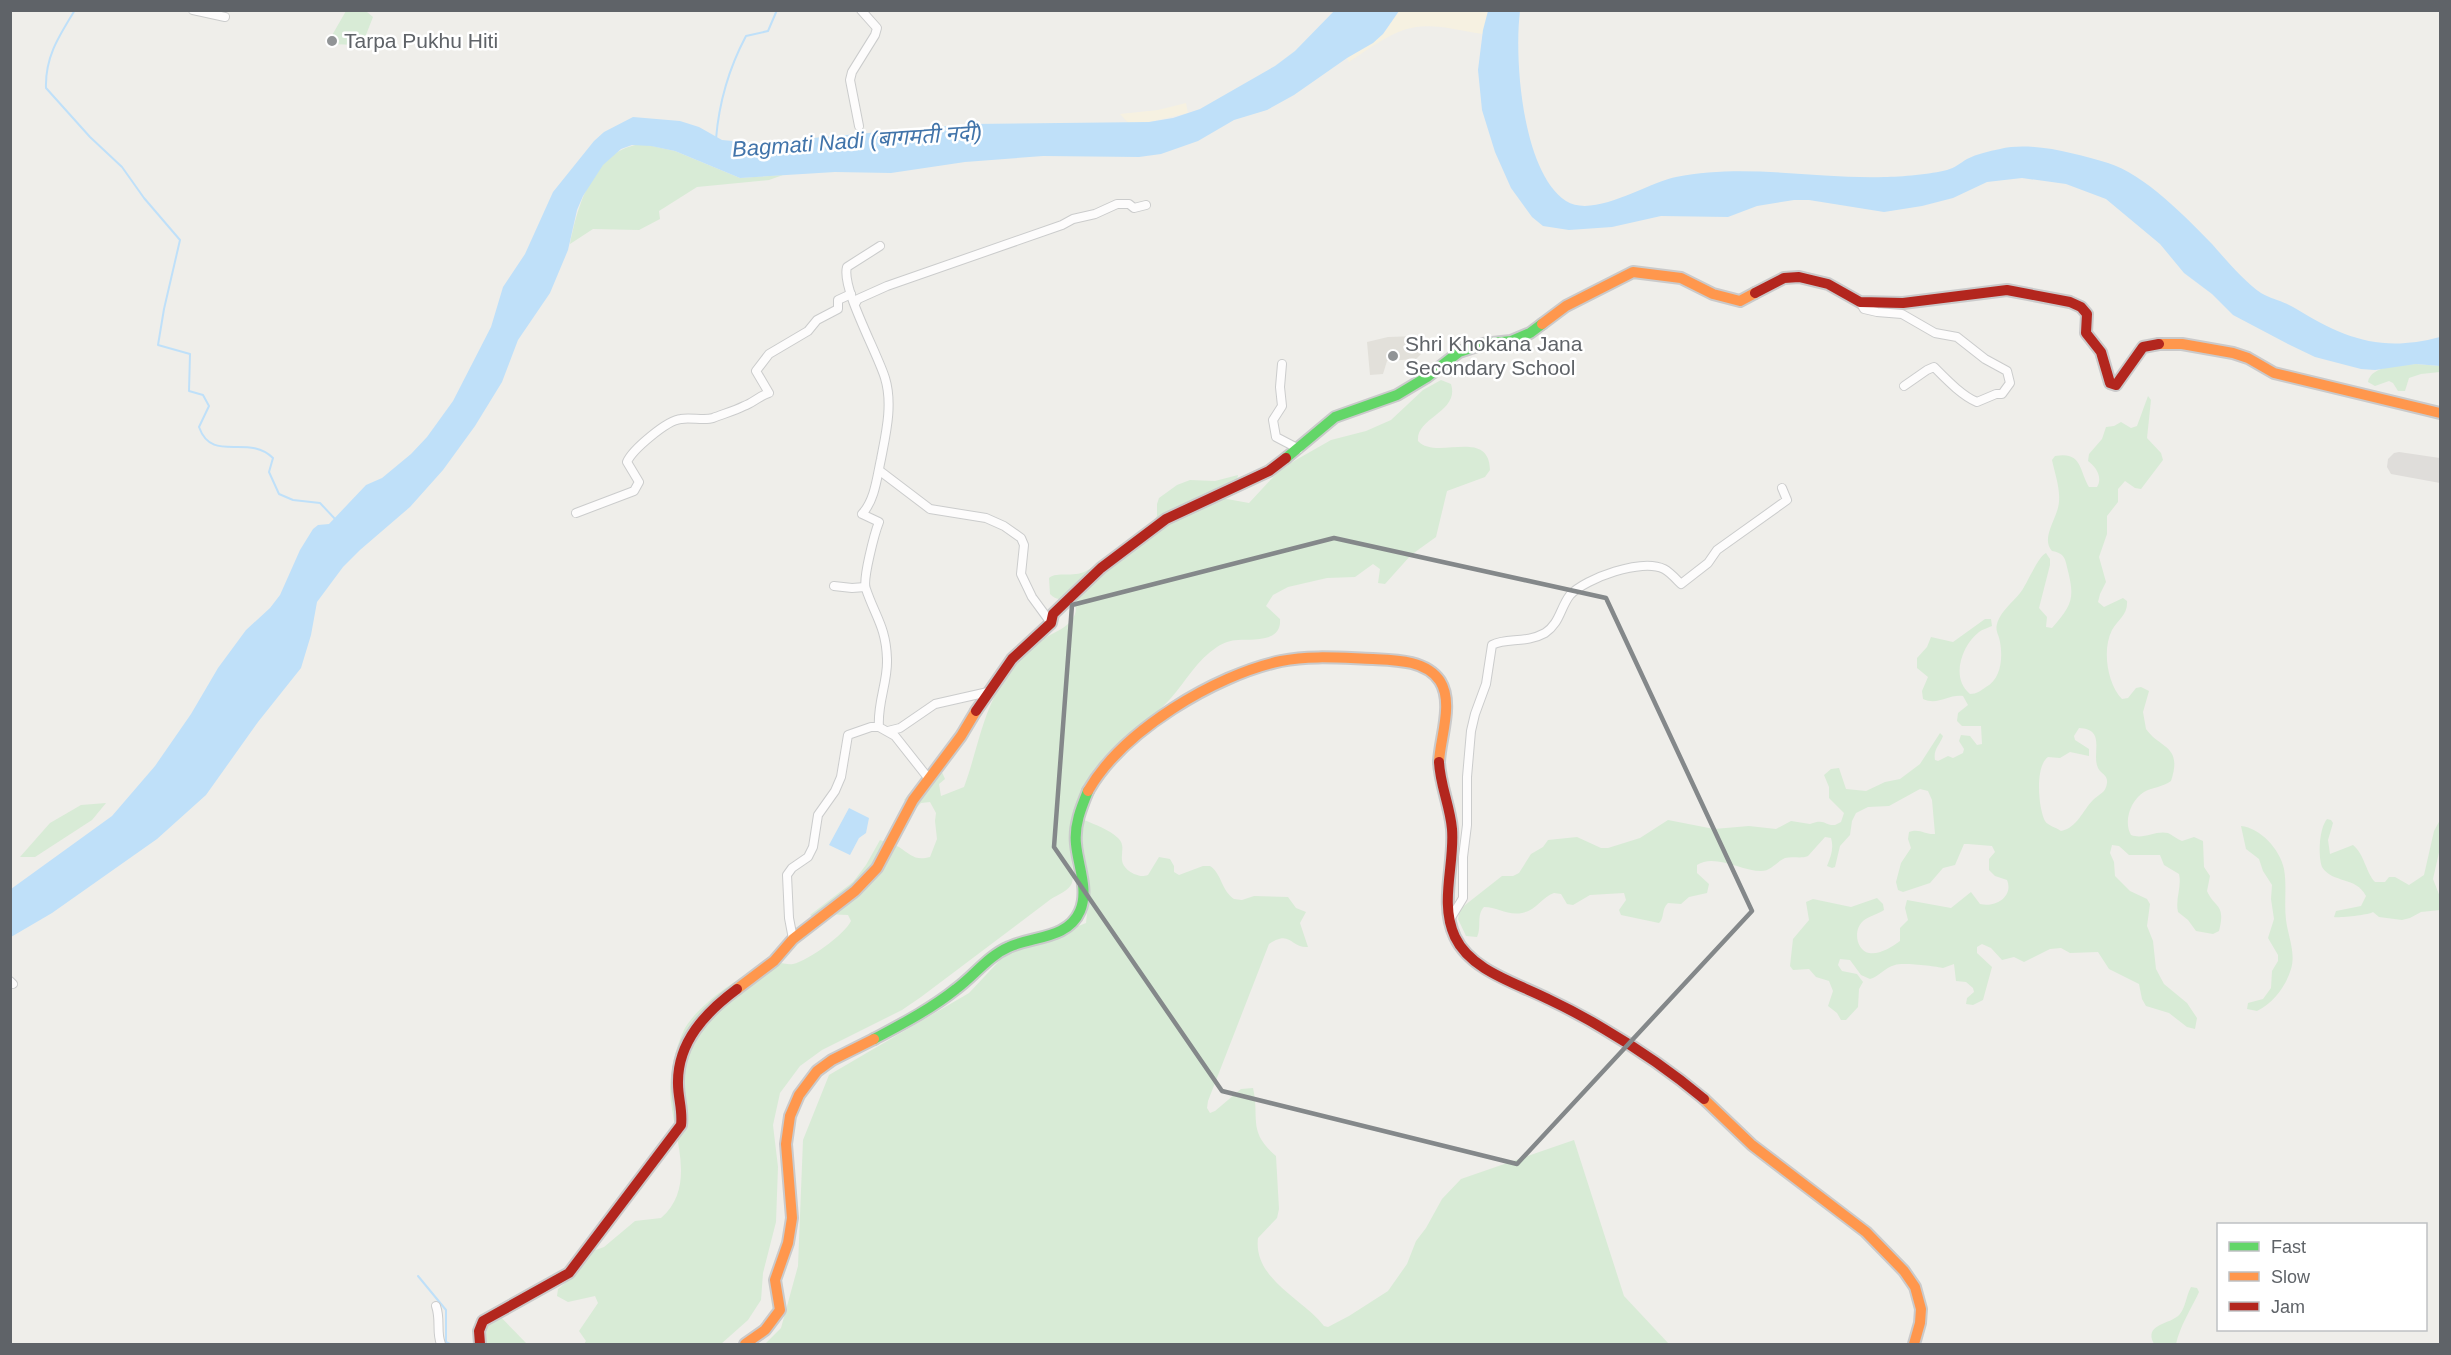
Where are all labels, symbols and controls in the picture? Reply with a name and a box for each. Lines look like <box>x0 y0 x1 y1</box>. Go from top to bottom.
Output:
place label: Tarpa Pukhu Hiti <box>344 29 498 52</box>
marker: Tarpa Pukhu Hiti <box>325 34 339 48</box>
water label: Bagmati Nadi (बागमती नदी) <box>731 119 983 162</box>
place label: Shri Khokana Jana Secondary School <box>1405 332 1583 379</box>
marker: Shri Khokana Jana Secondary School <box>1386 349 1400 363</box>
legend <box>2217 1223 2427 1331</box>
text: Fast <box>2271 1237 2306 1257</box>
text: Slow <box>2271 1267 2311 1287</box>
text: Jam <box>2271 1297 2305 1317</box>

